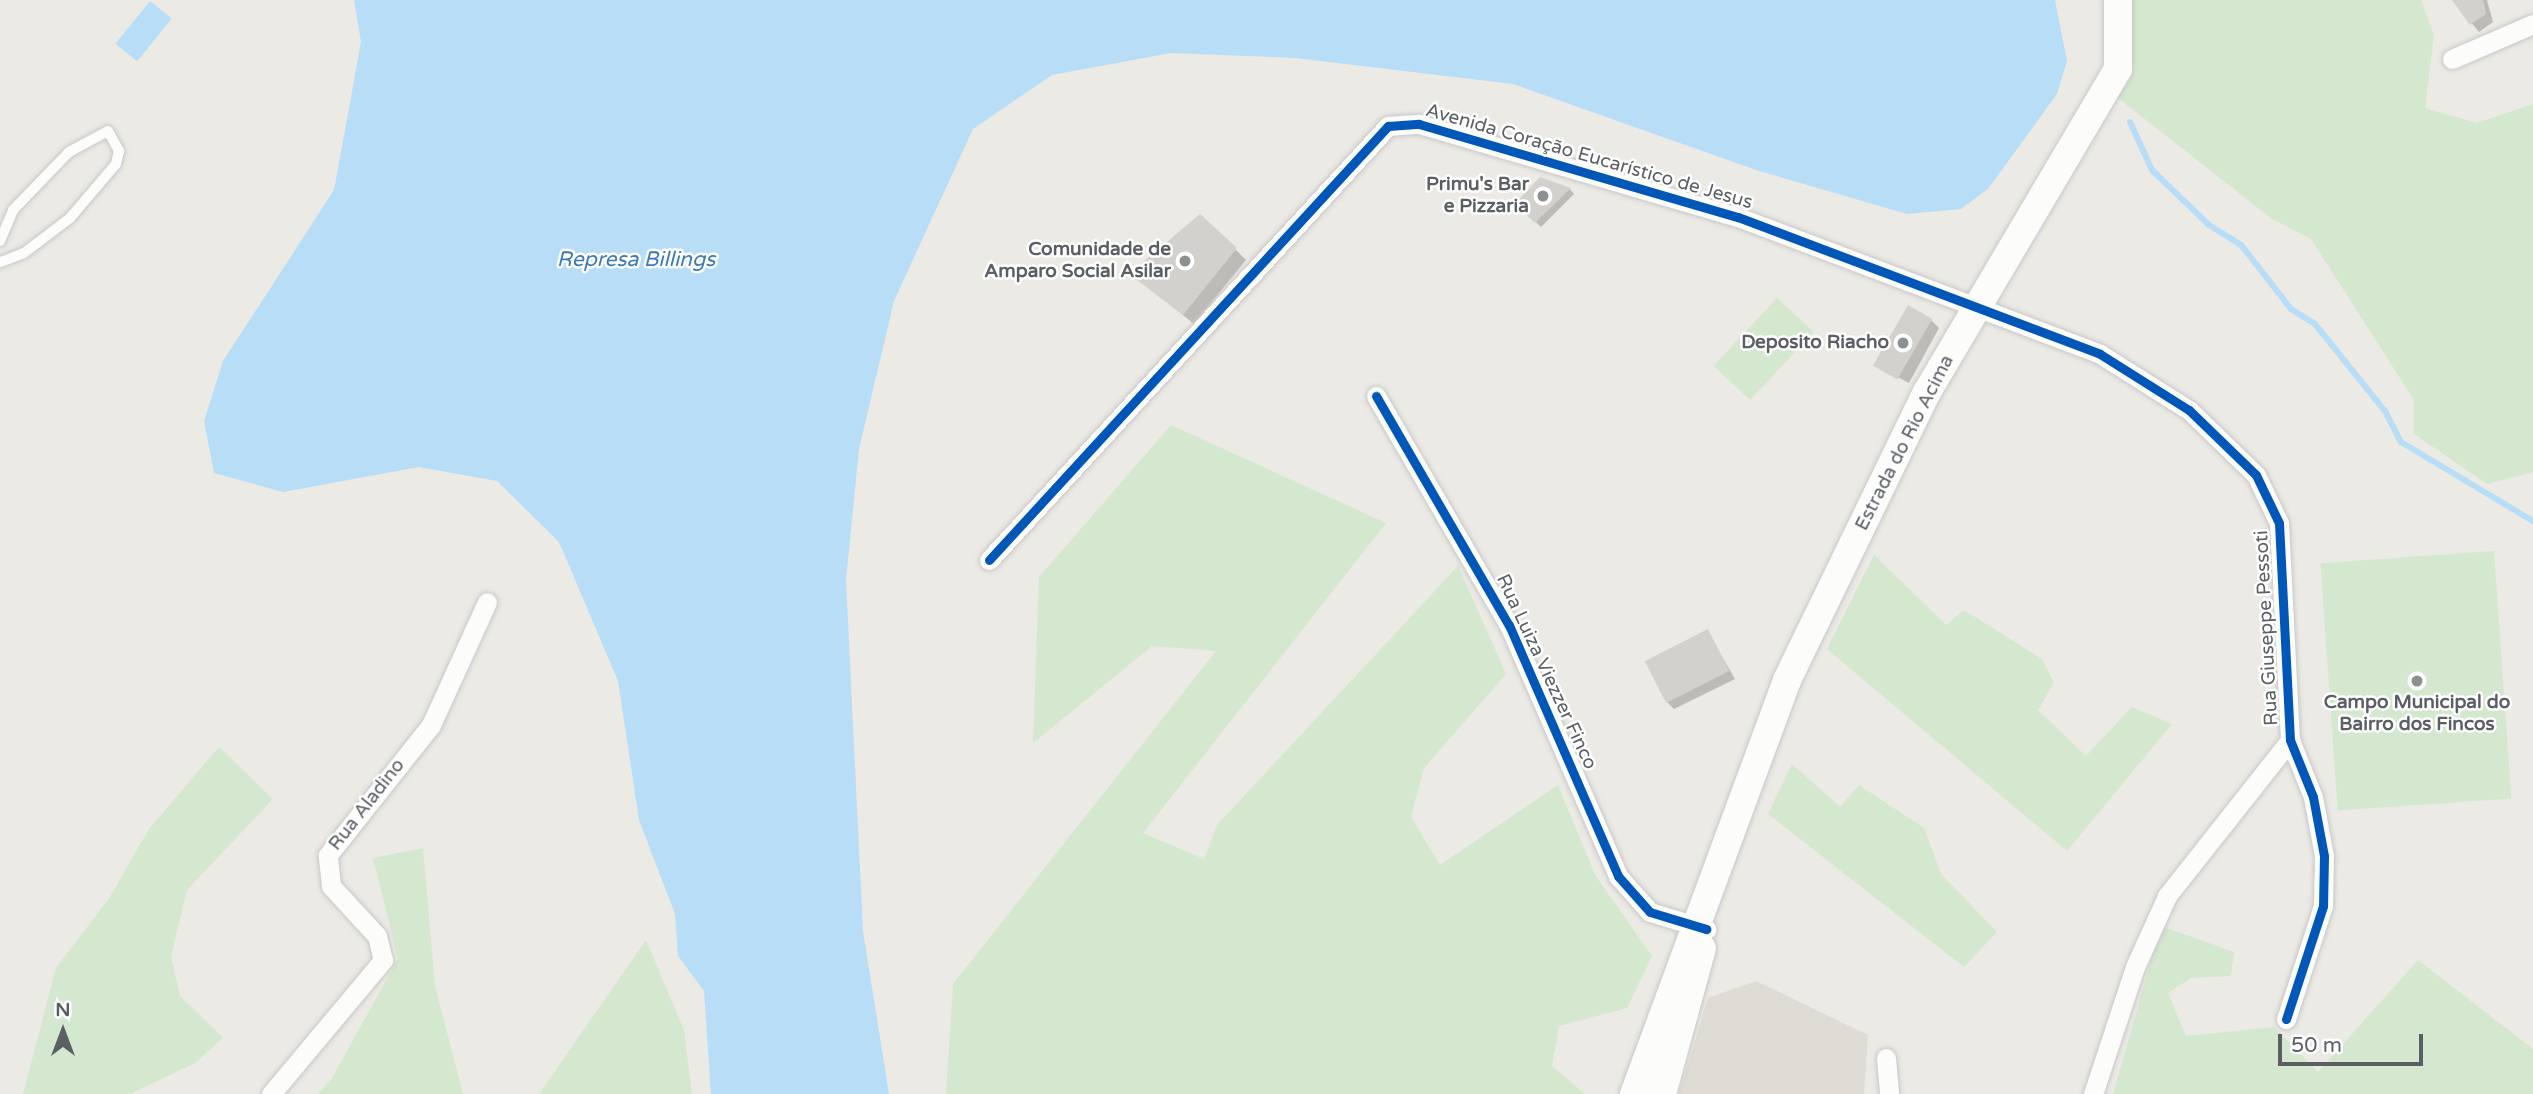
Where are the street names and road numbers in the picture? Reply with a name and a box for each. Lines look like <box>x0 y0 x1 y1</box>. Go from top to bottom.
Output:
street label: Avenida Coração Eucarístico de Jesus <box>1423 99 1755 215</box>
street label: Estrada do Rio Acima <box>1851 351 1959 535</box>
street label: Rua Giuseppe Pessoti <box>2250 530 2284 726</box>
street label: Rua Luiza Viezzer Finco <box>1491 571 1601 773</box>
street label: Rua Aladino <box>324 755 410 855</box>

